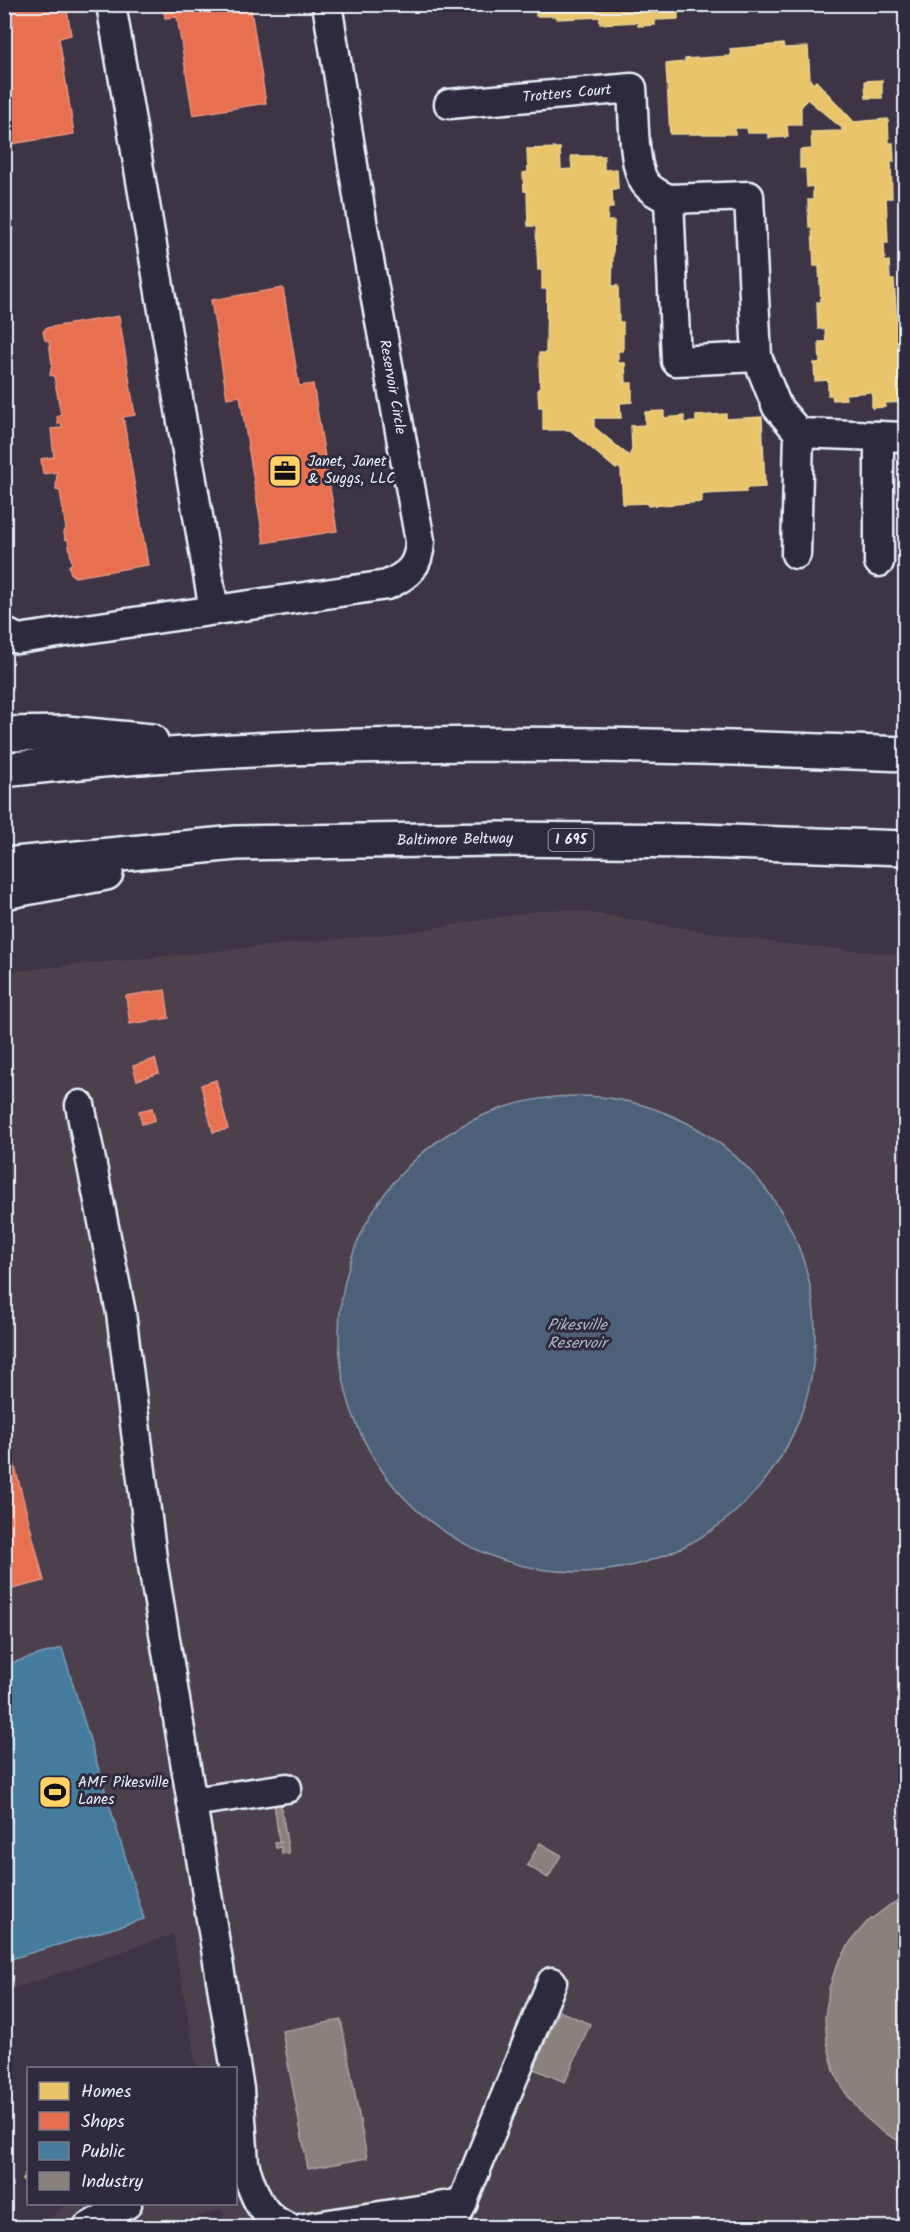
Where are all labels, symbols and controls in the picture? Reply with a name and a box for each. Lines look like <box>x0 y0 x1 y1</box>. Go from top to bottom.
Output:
street label: Trotters Court <box>521 78 613 110</box>
street label: Reservoir Circle <box>372 338 412 437</box>
place label: Janet, Janet & Suggs, LLC <box>308 450 395 491</box>
office icon: Janet, Janet & Suggs, LLC <box>267 453 303 489</box>
street label: Baltimore Beltway <box>397 827 514 853</box>
road number: I 695 <box>548 829 594 851</box>
water label: Pikesville Reservoir <box>547 1313 610 1356</box>
place label: AMF Pikesville Lanes <box>78 1771 169 1812</box>
sports icon: AMF Pikesville Lanes <box>37 1774 73 1810</box>
legend <box>27 2067 237 2205</box>
text: Homes <box>81 2078 132 2107</box>
text: Shops <box>81 2108 125 2137</box>
text: Public <box>81 2138 126 2167</box>
text: Industry <box>81 2168 143 2197</box>

